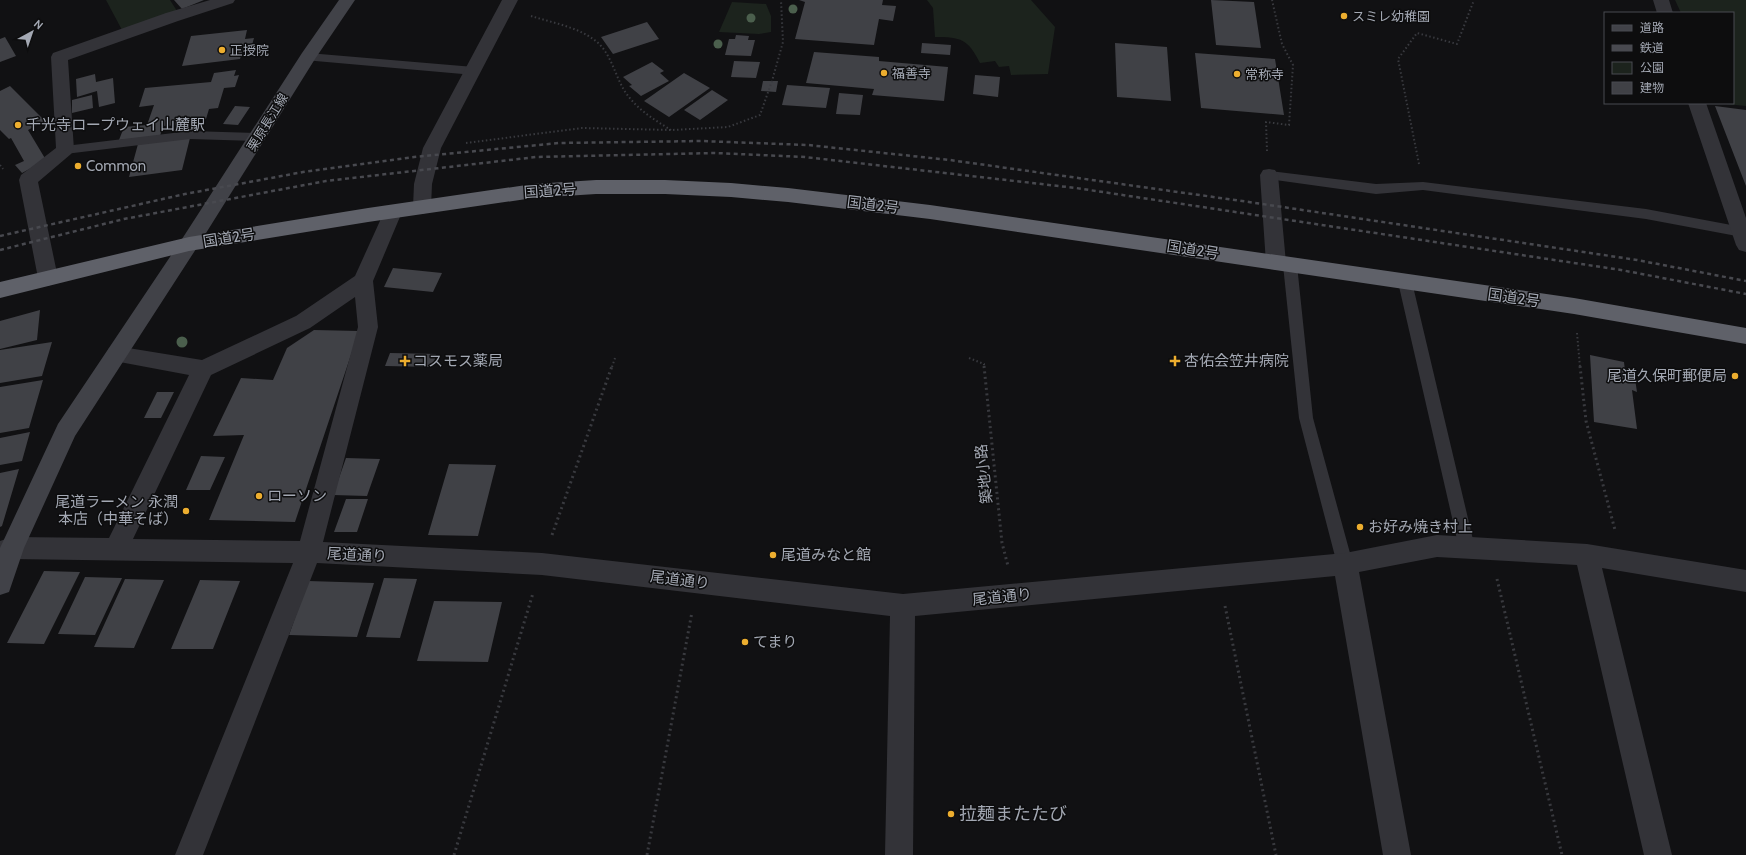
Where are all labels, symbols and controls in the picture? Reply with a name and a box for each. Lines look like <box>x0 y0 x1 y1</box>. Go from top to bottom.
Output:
place label: スミレ幼稚園 <box>1352 8 1430 24</box>
marker: スミレ幼稚園 <box>1339 11 1349 21</box>
north arrow <box>12 12 52 52</box>
legend <box>1604 12 1734 104</box>
text: N <box>31 16 46 32</box>
text: 道路 <box>1640 20 1664 35</box>
text: 鉄道 <box>1640 40 1664 55</box>
place label: 正授院 <box>230 42 269 58</box>
marker: 正授院 <box>217 45 227 55</box>
text: 公園 <box>1640 60 1664 75</box>
place label: 福善寺 <box>892 65 931 81</box>
place label: 常称寺 <box>1245 66 1284 82</box>
marker: 福善寺 <box>879 68 889 78</box>
marker: 常称寺 <box>1232 69 1242 79</box>
text: 建物 <box>1640 80 1664 95</box>
street label: 栗原長江線 <box>243 90 291 154</box>
place label: 千光寺ロープウェイ山麓駅 <box>26 116 205 134</box>
marker: 千光寺ロープウェイ山麓駅 <box>13 120 23 130</box>
place label: Common <box>86 157 146 175</box>
marker: Common <box>73 161 83 171</box>
street label: 国道2号 <box>523 180 577 202</box>
street label: 国道2号 <box>846 193 900 217</box>
street label: 国道2号 <box>201 225 257 251</box>
street label: 国道2号 <box>1165 237 1221 263</box>
street label: 国道2号 <box>1487 285 1541 311</box>
place label: コスモス薬局 <box>413 352 503 370</box>
place label: 杏佑会笠井病院 <box>1184 352 1289 370</box>
marker: 杏佑会笠井病院 <box>1169 355 1181 367</box>
marker: コスモス薬局 <box>400 356 410 366</box>
place label: 尾道久保町郵便局 <box>1607 367 1727 385</box>
marker: 尾道久保町郵便局 <box>1730 371 1740 381</box>
street label: 築地小路 <box>972 443 996 505</box>
place label: ローソン <box>267 487 327 505</box>
marker: ローソン <box>254 491 264 501</box>
place label: 尾道ラーメン 永潤 本店（中華そば） <box>55 493 178 528</box>
marker: 尾道ラーメン 永潤 本店（中華そば） <box>181 506 191 516</box>
place label: お好み焼き村上 <box>1368 518 1473 536</box>
marker: お好み焼き村上 <box>1355 522 1365 532</box>
street label: 尾道通り <box>327 544 387 566</box>
place label: 尾道みなと館 <box>781 546 871 564</box>
marker: 尾道みなと館 <box>768 550 778 560</box>
street label: 尾道通り <box>649 567 711 593</box>
street label: 尾道通り <box>971 585 1033 609</box>
place label: てまり <box>753 633 797 651</box>
marker: てまり <box>740 637 750 647</box>
place label: 拉麺またたび <box>959 803 1067 825</box>
marker: 拉麺またたび <box>946 809 956 819</box>

